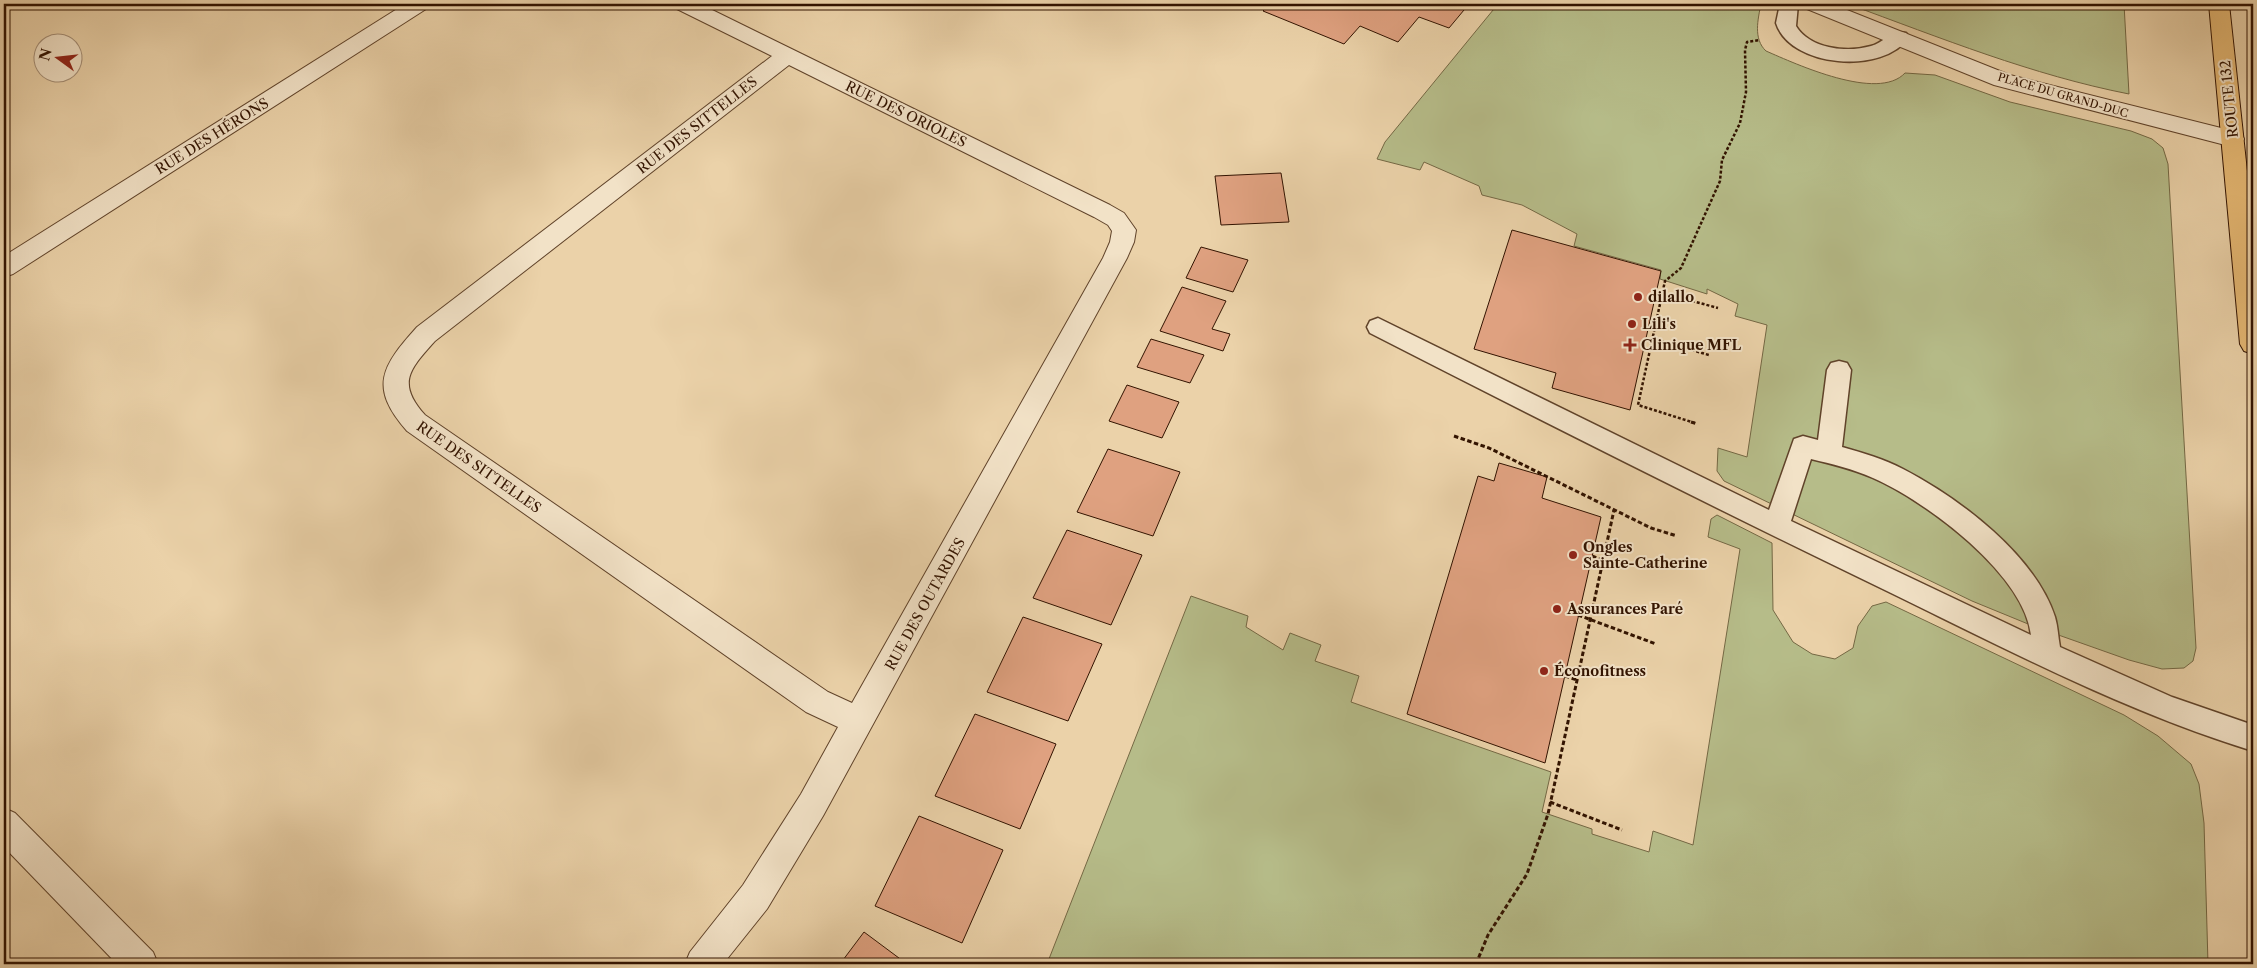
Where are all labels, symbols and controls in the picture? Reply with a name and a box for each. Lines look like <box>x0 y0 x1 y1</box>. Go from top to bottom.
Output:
north arrow <box>32 32 82 82</box>
text: N <box>35 46 56 63</box>
street label: ROUTE 132 <box>2216 59 2242 139</box>
street label: PLACE DU GRAND-DUC <box>1996 70 2130 120</box>
street label: RUE DES SITTELLES <box>633 72 761 178</box>
street label: RUE DES ORIOLES <box>842 77 970 151</box>
street label: RUE DES HÉRONS <box>152 94 272 178</box>
place label: dilallo <box>1648 288 1694 306</box>
marker: dilallo <box>1632 291 1644 303</box>
place label: Lili's <box>1642 315 1676 333</box>
marker: Lili's <box>1626 318 1638 330</box>
place label: Clinique MFL <box>1641 336 1741 354</box>
marker: Clinique MFL <box>1623 338 1637 352</box>
street label: RUE DES SITTELLES <box>413 417 545 517</box>
street label: RUE DES OUTARDES <box>881 535 969 673</box>
place label: Ongles Sainte-Catherine <box>1583 538 1707 572</box>
marker: Ongles Sainte-Catherine <box>1567 549 1579 561</box>
place label: Assurances Paré <box>1566 600 1683 618</box>
marker: Assurances Paré <box>1551 603 1563 615</box>
place label: Éconofitness <box>1554 661 1646 680</box>
marker: Éconofitness <box>1538 665 1550 677</box>

